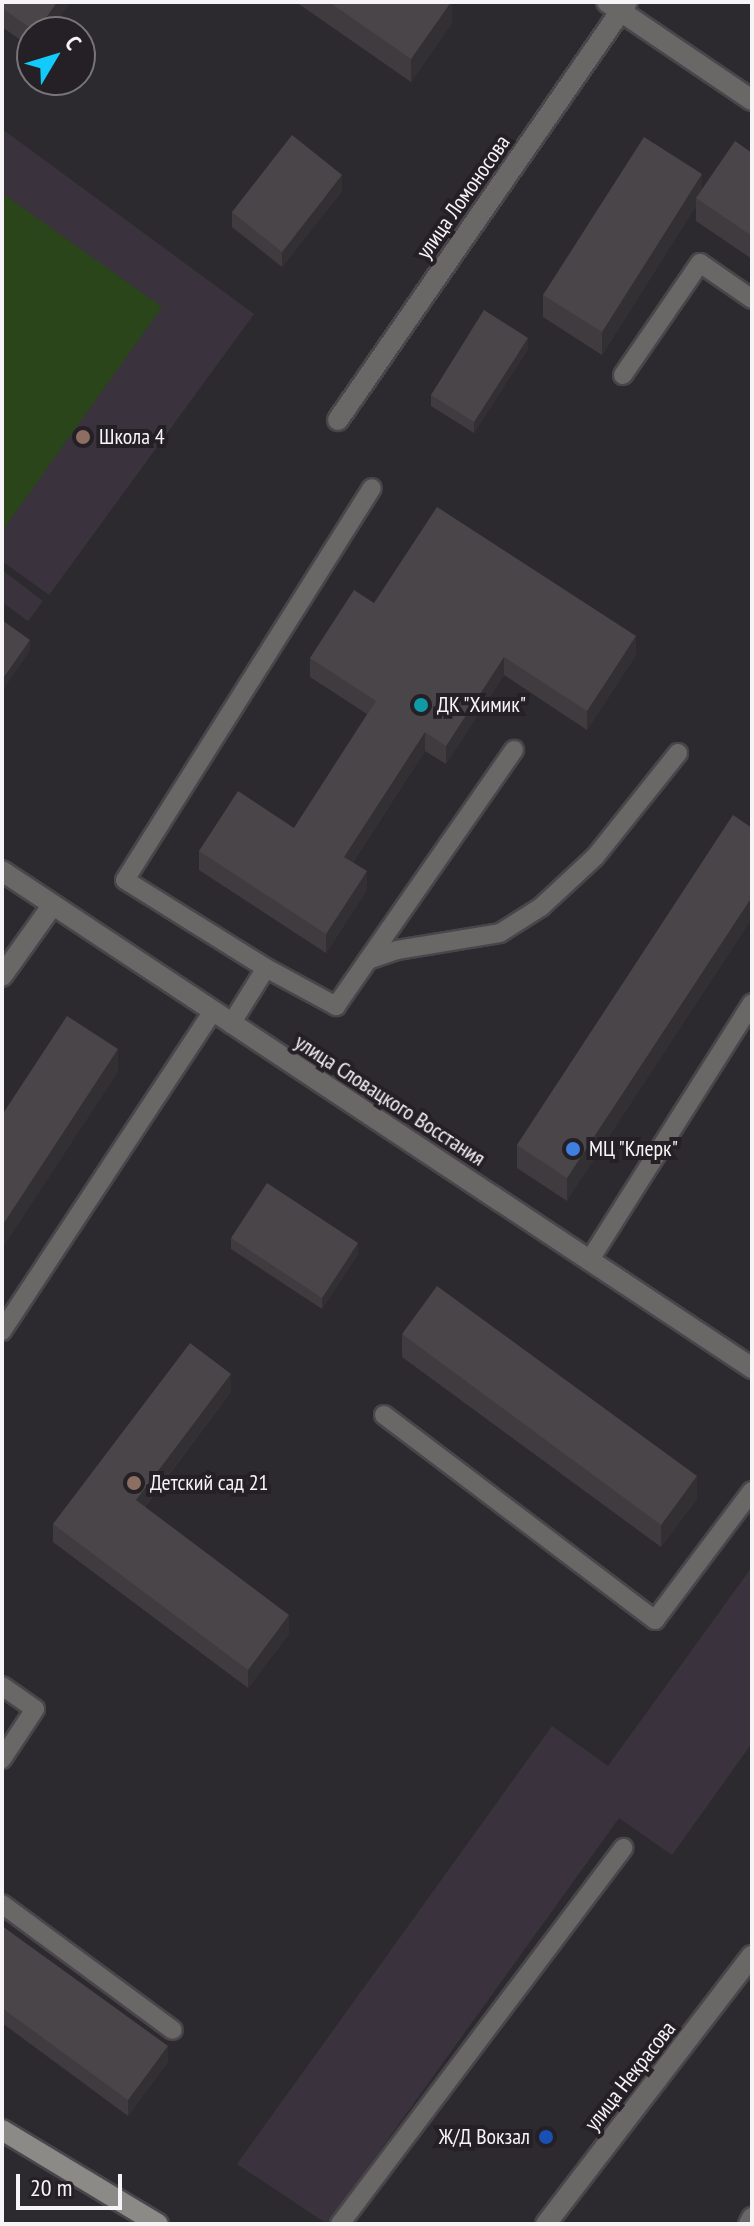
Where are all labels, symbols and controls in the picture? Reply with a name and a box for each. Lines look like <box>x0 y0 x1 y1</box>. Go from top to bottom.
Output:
north arrow <box>16 16 96 96</box>
text: С <box>59 30 87 55</box>
street label: улица Ломоносова <box>411 130 515 264</box>
place label: Школа 4 <box>99 424 165 450</box>
marker: Школа 4 <box>74 428 92 446</box>
place label: ДК "Химик" <box>437 692 527 718</box>
marker: ДК "Химик" <box>412 696 430 714</box>
street label: улица Словацкого Восстания <box>290 1029 490 1171</box>
place label: МЦ "Клерк" <box>589 1136 679 1162</box>
marker: МЦ "Клерк" <box>564 1140 582 1158</box>
place label: Детский сад 21 <box>150 1470 268 1496</box>
marker: Детский сад 21 <box>125 1474 143 1492</box>
street label: улица Некрасова <box>579 2016 681 2136</box>
place label: Ж/Д Вокзал <box>439 2124 530 2150</box>
marker: Ж/Д Вокзал <box>537 2128 555 2146</box>
scale bar <box>20 2158 126 2208</box>
text: 20 m <box>30 2172 72 2203</box>

